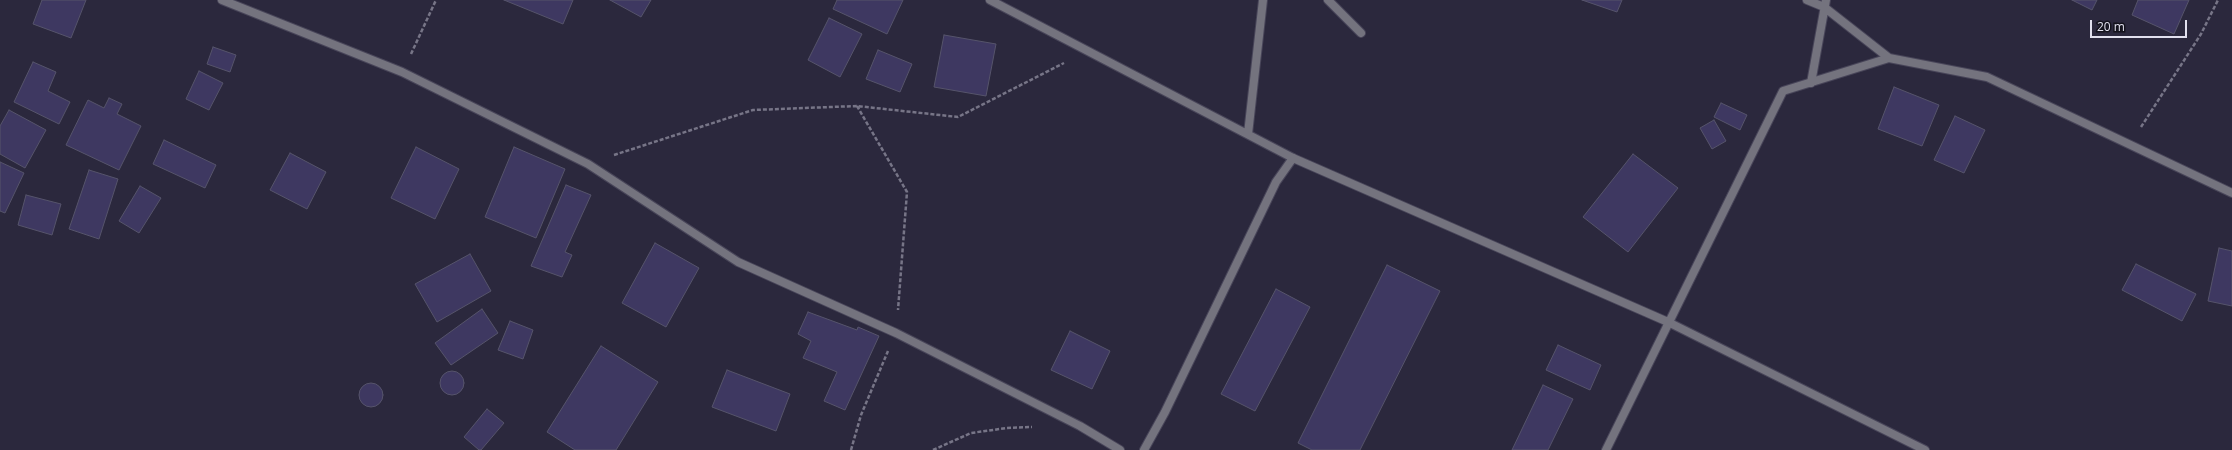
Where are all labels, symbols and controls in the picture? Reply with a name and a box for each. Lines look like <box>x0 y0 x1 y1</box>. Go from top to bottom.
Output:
scale bar <box>2092 12 2189 38</box>
text: 20 m <box>2097 18 2125 35</box>

